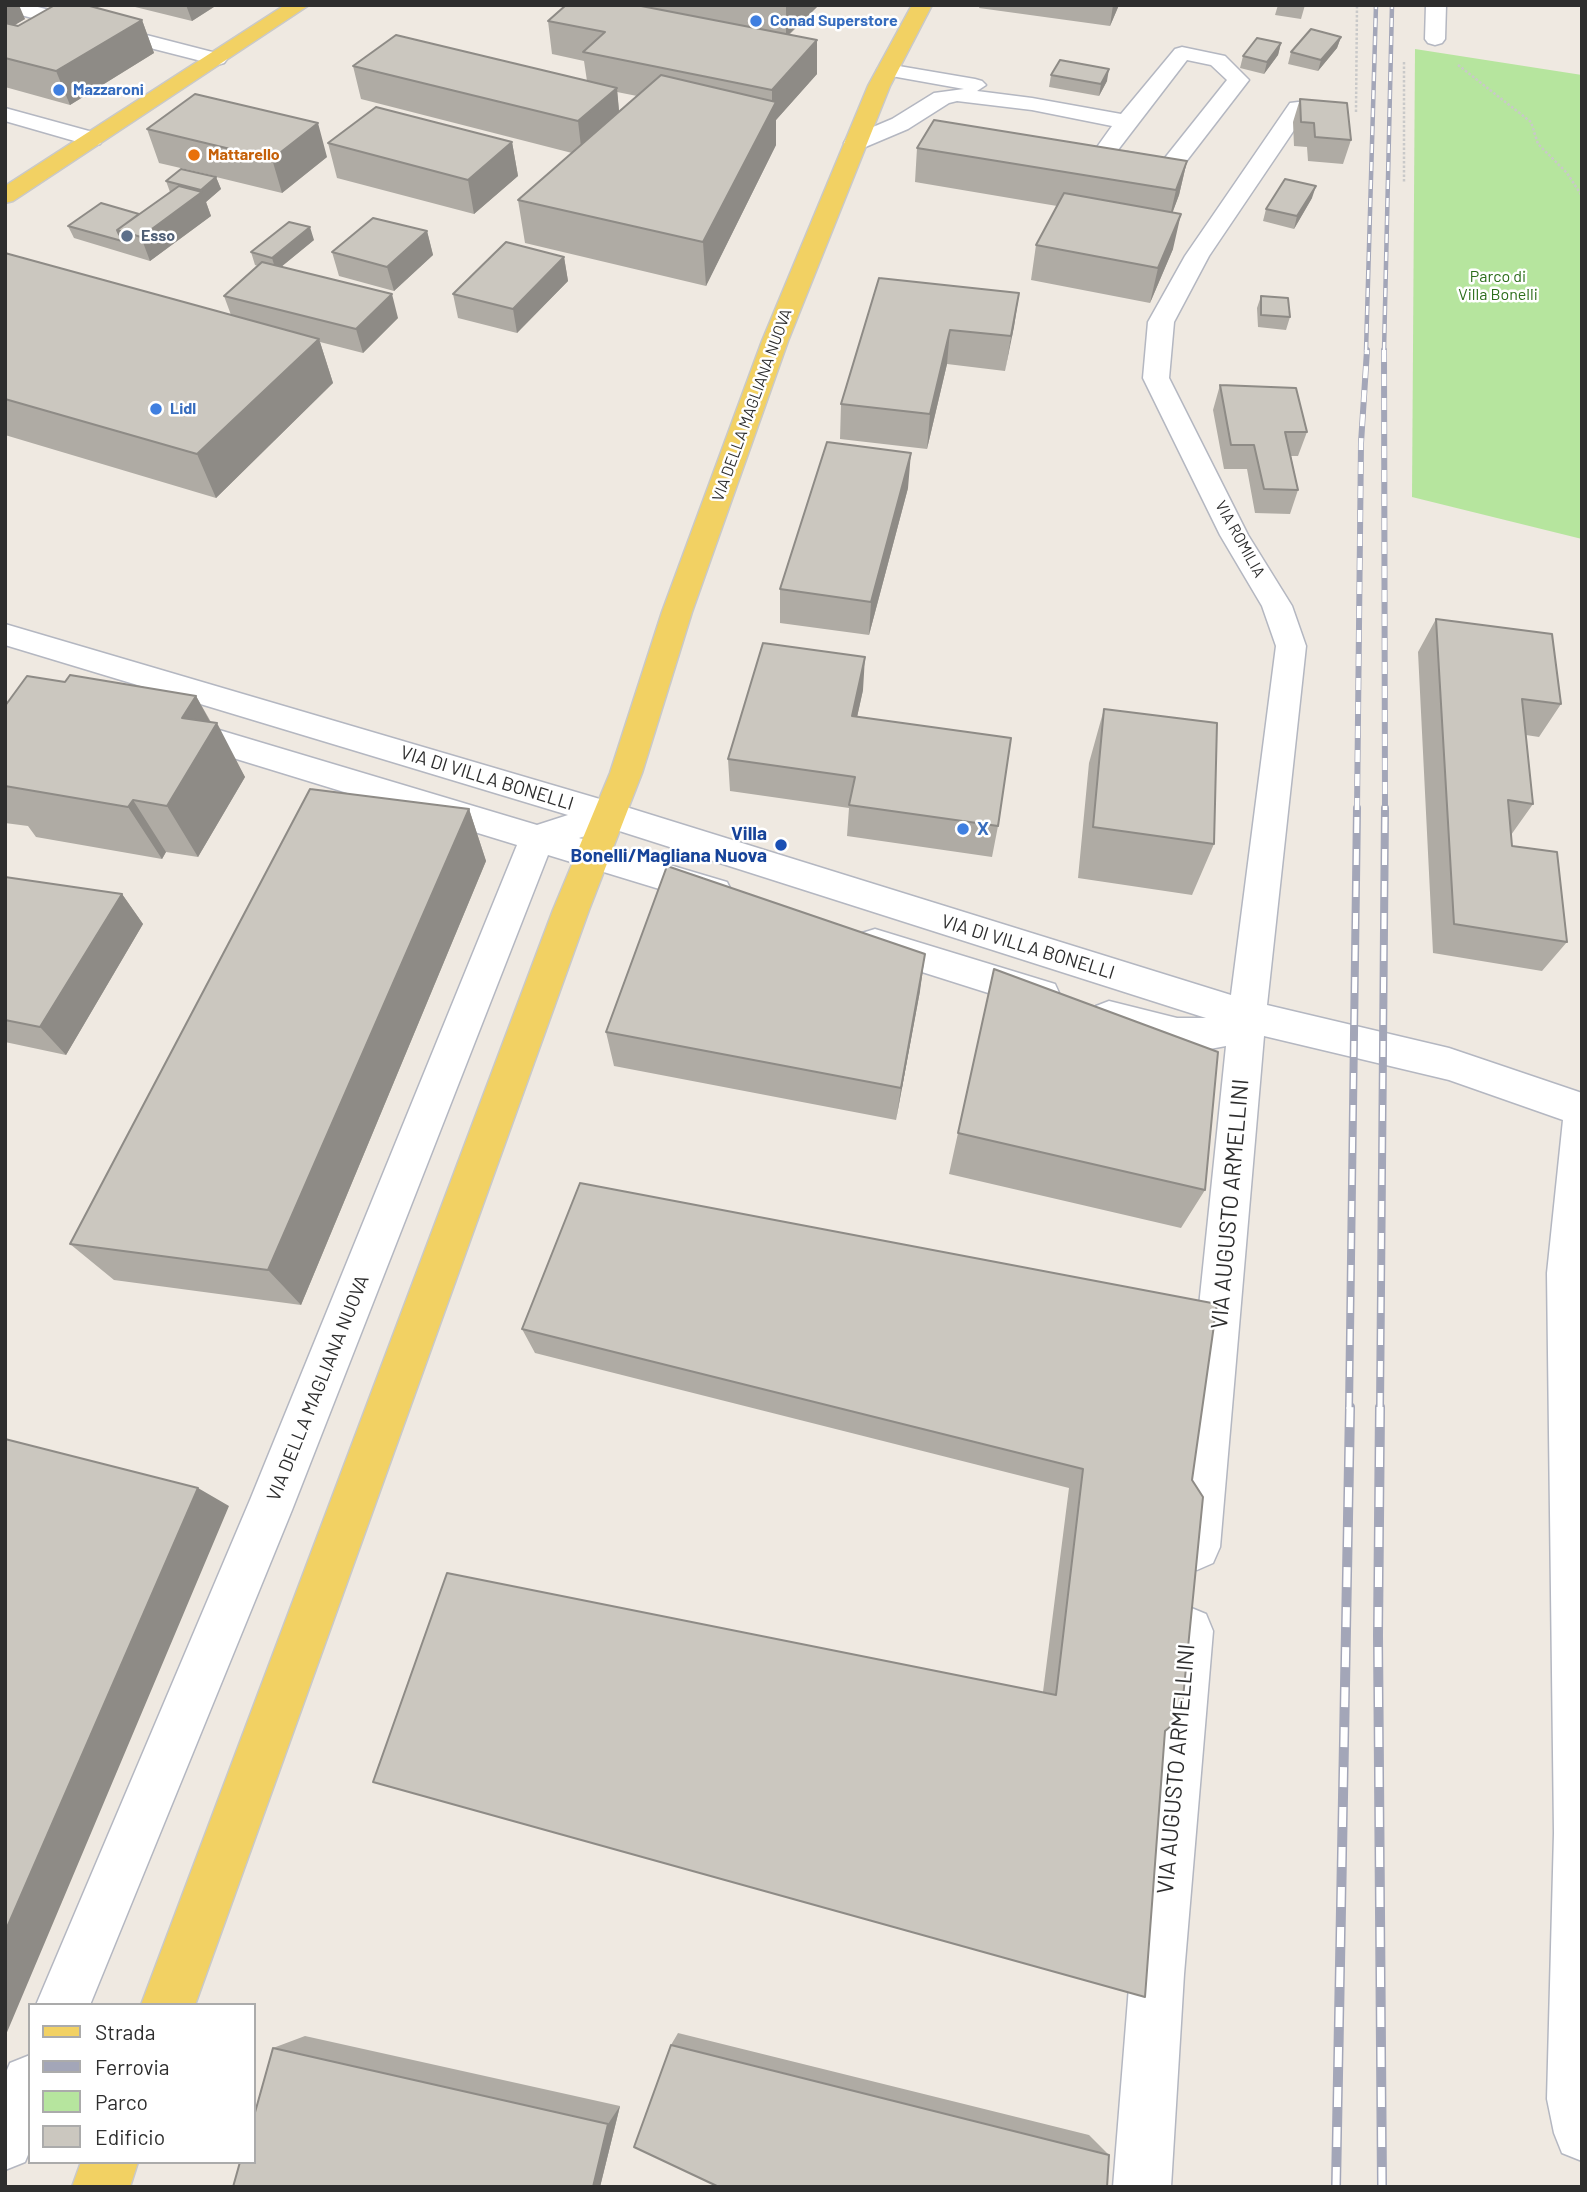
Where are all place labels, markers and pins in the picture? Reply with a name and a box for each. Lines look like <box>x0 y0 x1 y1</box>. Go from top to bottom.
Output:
place label: Conad Superstore <box>770 11 898 31</box>
marker: Conad Superstore <box>748 13 764 29</box>
place label: Mazzaroni <box>73 80 144 100</box>
marker: Mazzaroni <box>51 82 67 98</box>
place label: Mattarello <box>208 145 280 165</box>
marker: Mattarello <box>186 147 202 163</box>
place label: Esso <box>141 226 175 246</box>
marker: Esso <box>119 228 135 244</box>
place label: Lidl <box>170 399 196 419</box>
marker: Lidl <box>148 401 164 417</box>
place label: X <box>977 818 989 840</box>
marker: X <box>955 821 971 837</box>
place label: Villa Bonelli/Magliana Nuova <box>570 823 767 867</box>
marker: Villa Bonelli/Magliana Nuova <box>773 837 789 853</box>

